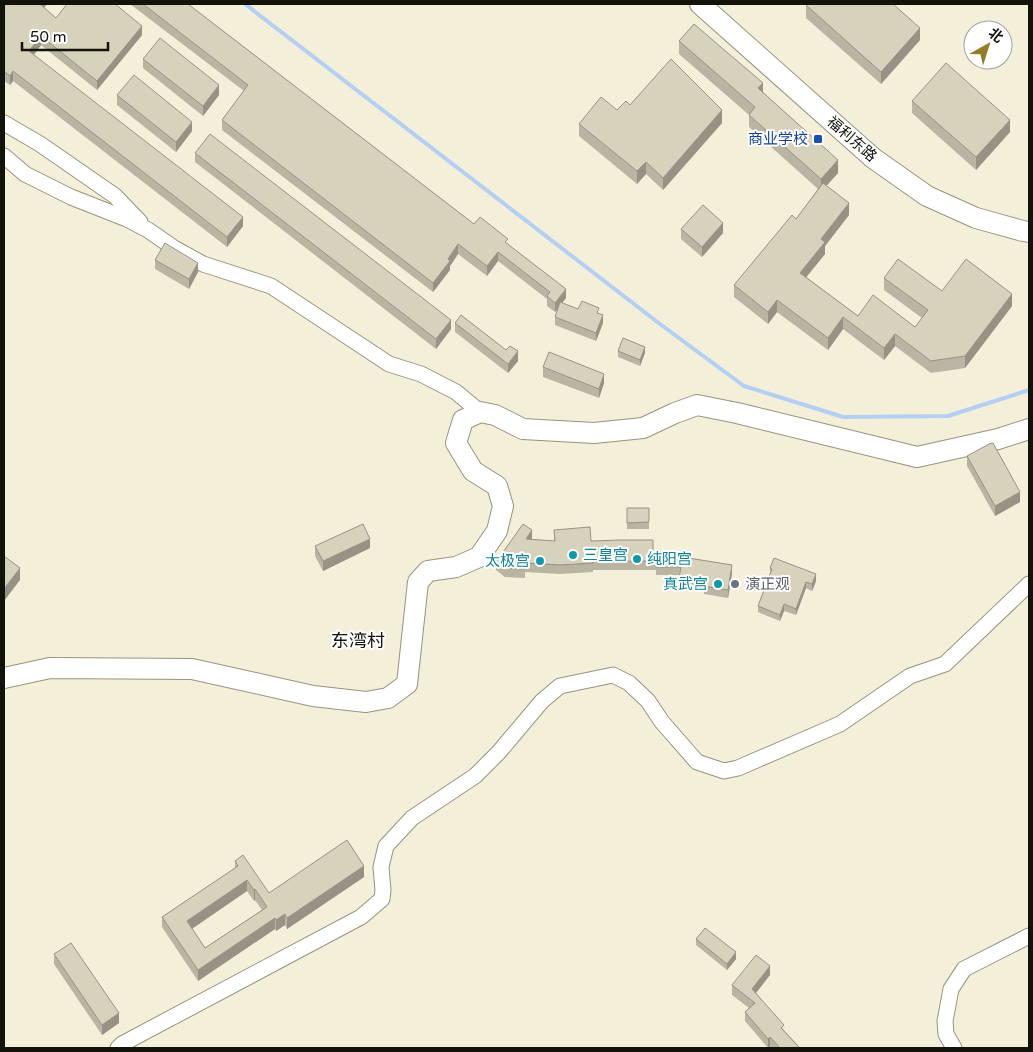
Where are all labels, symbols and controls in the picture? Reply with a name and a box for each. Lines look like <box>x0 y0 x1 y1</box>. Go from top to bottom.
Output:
scale bar <box>22 20 109 52</box>
north arrow <box>963 20 1013 70</box>
text: 北 <box>985 24 1007 46</box>
text: 50 m <box>30 28 67 46</box>
street label: 福利东路 <box>823 113 881 165</box>
place label: 商业学校 <box>748 130 808 148</box>
marker: 商业学校 <box>812 133 824 145</box>
place label: 三皇宫 <box>583 546 628 564</box>
marker: 三皇宫 <box>567 549 579 561</box>
place label: 纯阳宫 <box>647 550 692 568</box>
place label: 太极宫 <box>485 552 530 570</box>
marker: 纯阳宫 <box>631 553 643 565</box>
marker: 太极宫 <box>534 555 546 567</box>
place label: 真武宫 <box>663 575 708 593</box>
place label: 演正观 <box>745 575 790 593</box>
marker: 真武宫 <box>712 578 724 590</box>
marker: 演正观 <box>729 578 741 590</box>
district label: 东湾村 <box>331 630 385 652</box>

